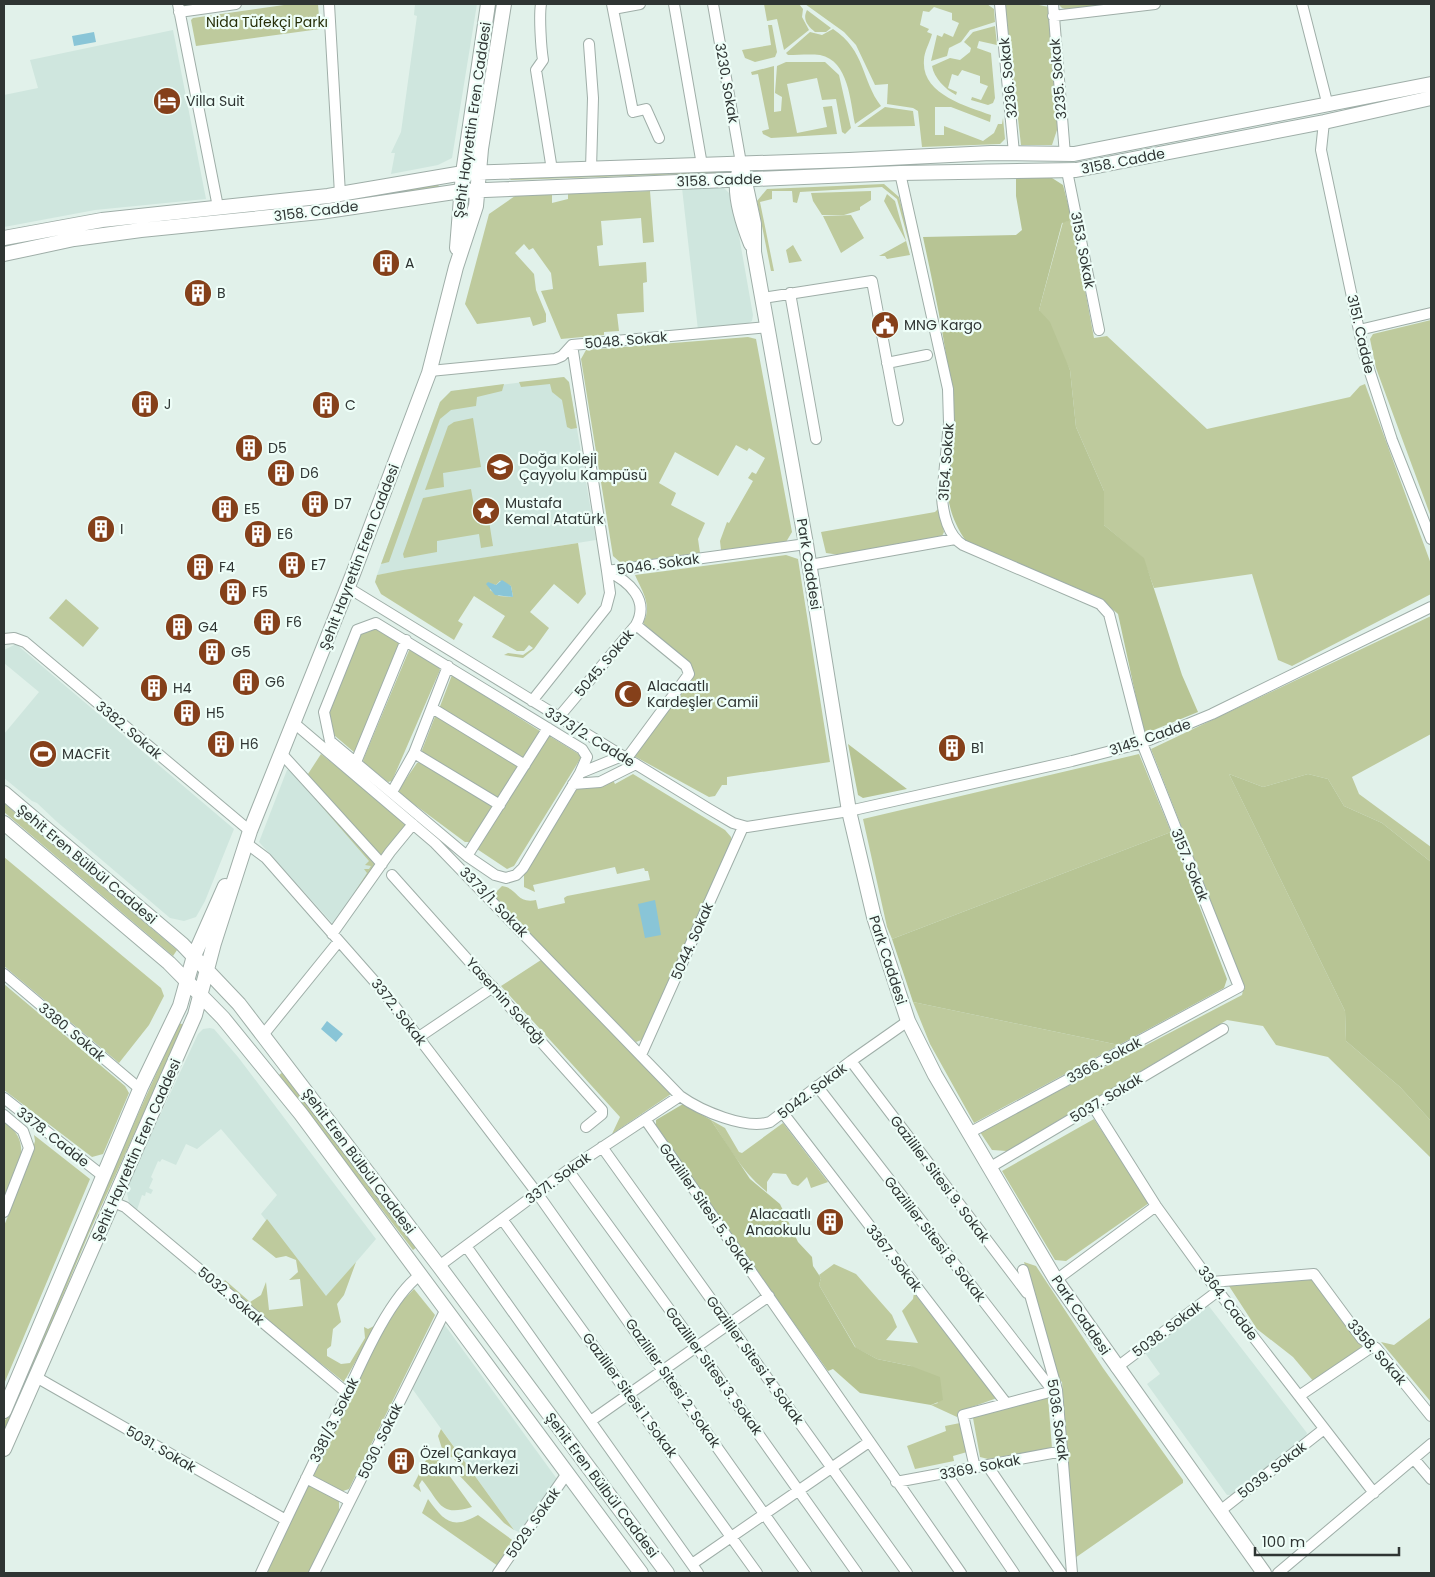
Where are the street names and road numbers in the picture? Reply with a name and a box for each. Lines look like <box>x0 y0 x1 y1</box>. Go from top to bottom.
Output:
street label: Şehit Hayrettin Eren Caddesi <box>448 21 496 219</box>
street label: 3236. Sokak <box>994 36 1022 119</box>
street label: 3235. Sokak <box>1044 37 1071 120</box>
street label: 3230. Sokak <box>710 41 744 125</box>
street label: 3158. Cadde <box>1079 143 1167 179</box>
street label: 3158. Cadde <box>676 169 762 191</box>
street label: 3158. Cadde <box>273 196 360 226</box>
street label: 3153. Sokak <box>1066 210 1100 291</box>
street label: 3151. Cadde <box>1342 293 1380 376</box>
street label: 5048. Sokak <box>584 326 669 354</box>
street label: 3154. Sokak <box>933 422 959 502</box>
street label: Şehit Hayrettin Eren Caddesi <box>314 461 404 653</box>
street label: Park Caddesi <box>792 517 826 611</box>
street label: 5046. Sokak <box>615 548 701 580</box>
street label: 5045. Sokak <box>570 624 639 701</box>
street label: 3382. Sokak <box>91 696 167 764</box>
street label: 3373/2. Cadde <box>541 702 639 772</box>
street label: 3145. Cadde <box>1107 714 1194 760</box>
street label: Şehit Eren Bülbül Caddesi <box>13 799 161 929</box>
street label: 3157. Sokak <box>1166 826 1214 905</box>
street label: 3373/1. Sokak <box>455 862 533 942</box>
street label: 5044. Sokak <box>666 898 718 983</box>
street label: Park Caddesi <box>864 913 912 1007</box>
street label: Yasemin Sokağı <box>461 953 551 1049</box>
street label: 3372. Sokak <box>367 974 432 1050</box>
street label: 3380. Sokak <box>34 998 110 1066</box>
street label: 3366. Sokak <box>1063 1032 1146 1088</box>
street label: Şehit Hayrettin Eren Caddesi <box>87 1056 185 1244</box>
street label: 5042. Sokak <box>773 1058 851 1124</box>
street label: 5037. Sokak <box>1066 1068 1147 1127</box>
street label: Şehit Eren Bülbül Caddesi <box>298 1084 420 1238</box>
street label: 3378. Cadde <box>12 1102 94 1172</box>
street label: Gazililer Sitesi 9. Sokak <box>885 1111 995 1247</box>
street label: Gazililer Sitesi 5. Sokak <box>654 1139 760 1278</box>
street label: 3371. Sokak <box>521 1147 595 1209</box>
street label: Gazililer Sitesi 8. Sokak <box>880 1172 991 1307</box>
street label: 3367. Sokak <box>861 1220 927 1297</box>
street label: 5032. Sokak <box>193 1262 269 1330</box>
street label: 3364. Cadde <box>1193 1262 1263 1345</box>
street label: Park Caddesi <box>1047 1271 1115 1359</box>
street label: Gazililer Sitesi 4. Sokak <box>701 1292 809 1429</box>
street label: 5038. Sokak <box>1128 1296 1207 1362</box>
street label: Gazililer Sitesi 3. Sokak <box>661 1303 768 1440</box>
street label: Gazililer Sitesi 2. Sokak <box>621 1314 726 1452</box>
street label: 3358. Sokak <box>1343 1315 1412 1390</box>
street label: Gazililer Sitesi 1. Sokak <box>578 1328 683 1462</box>
street label: 3381/3. Sokak <box>305 1373 364 1466</box>
street label: 5036. Sokak <box>1042 1378 1074 1463</box>
street label: 5030. Sokak <box>353 1399 407 1482</box>
street label: Şehit Eren Bülbül Caddesi <box>541 1408 663 1562</box>
street label: 5031. Sokak <box>122 1421 200 1478</box>
street label: 5039. Sokak <box>1233 1436 1311 1503</box>
street label: 3369. Sokak <box>938 1449 1023 1485</box>
street label: 5029. Sokak <box>501 1483 565 1562</box>

